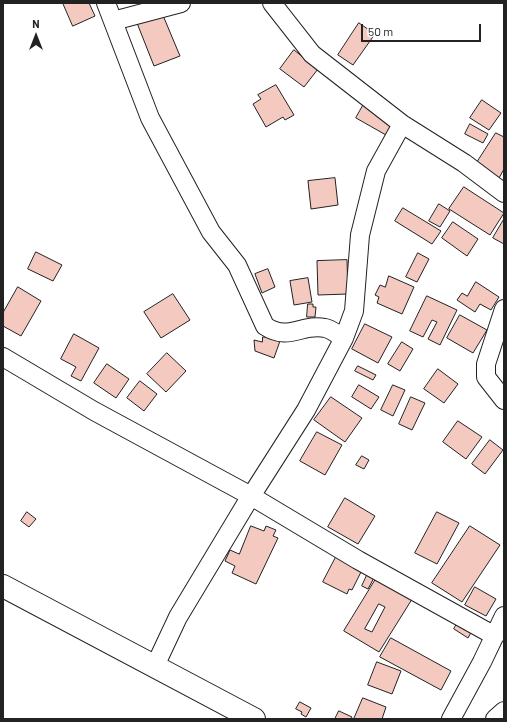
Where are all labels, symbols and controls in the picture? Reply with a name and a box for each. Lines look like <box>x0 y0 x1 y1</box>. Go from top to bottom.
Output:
north arrow <box>16 16 56 56</box>
scale bar <box>363 16 483 42</box>
text: N <box>32 17 40 30</box>
text: 50 m <box>368 24 393 38</box>

